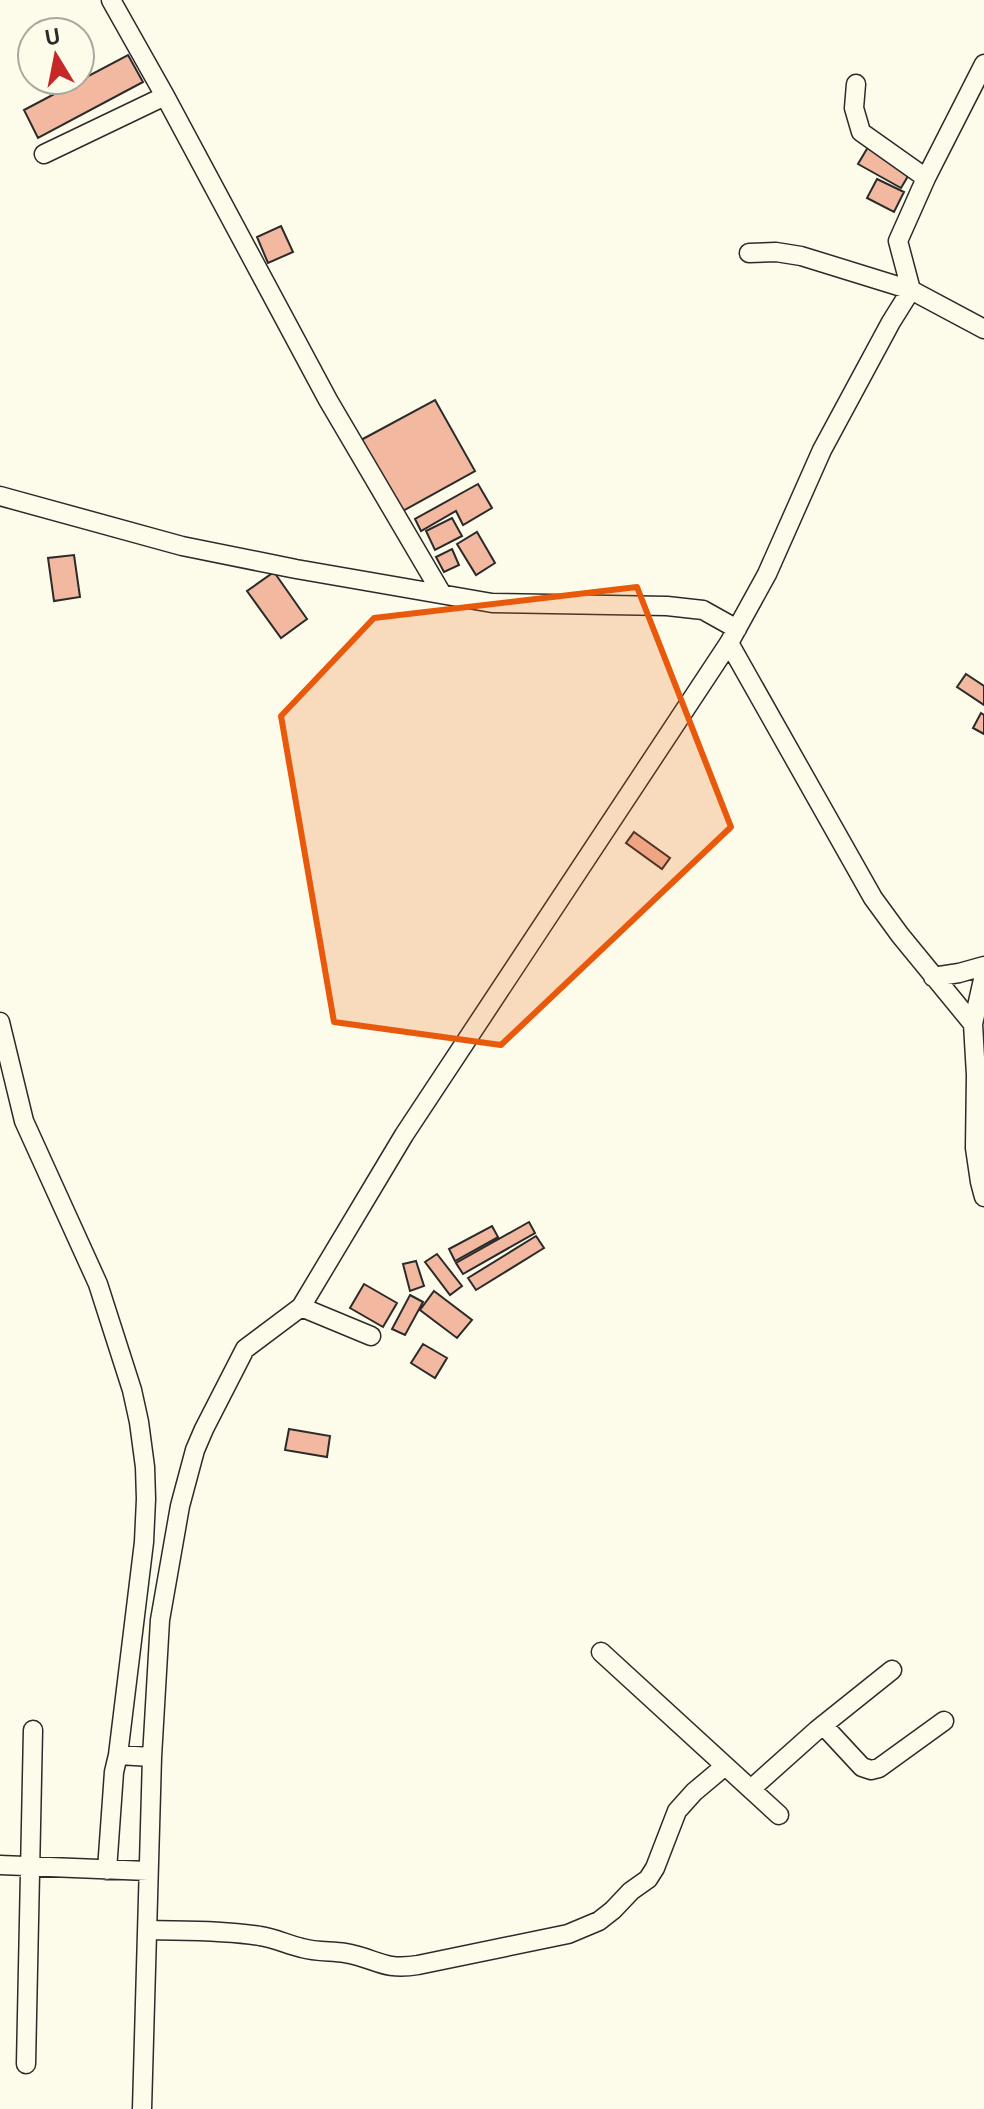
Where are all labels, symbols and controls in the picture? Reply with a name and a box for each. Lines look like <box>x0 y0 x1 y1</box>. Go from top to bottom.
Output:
north arrow <box>16 16 96 96</box>
text: U <box>43 22 62 49</box>

